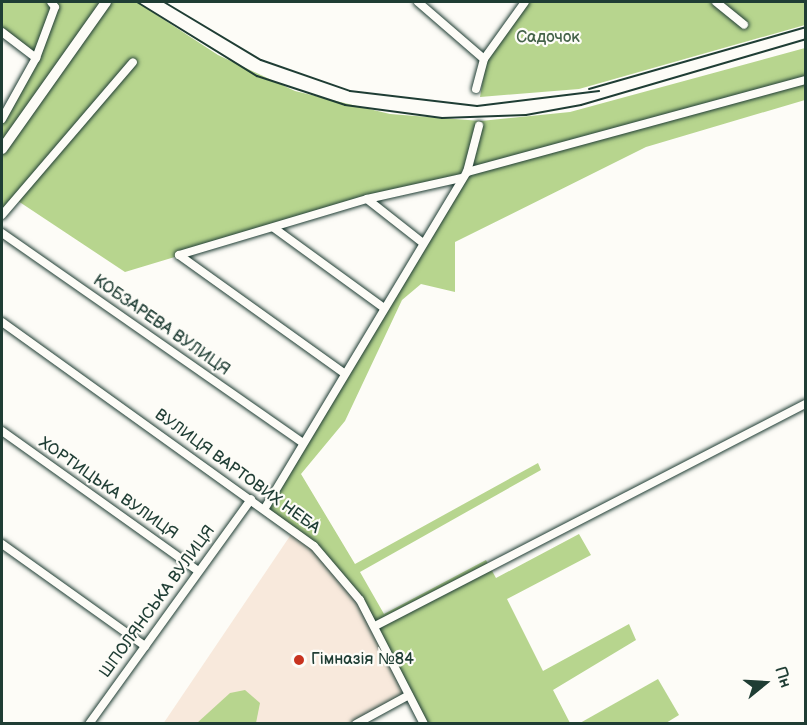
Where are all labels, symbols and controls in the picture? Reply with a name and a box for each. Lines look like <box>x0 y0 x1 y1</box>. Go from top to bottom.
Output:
park label: Садочок <box>516 28 580 48</box>
street label: КОБЗАРЕВА ВУЛИЦЯ <box>89 272 233 380</box>
street label: ВУЛИЦЯ ВАРТОВИХ НЕБА <box>151 406 323 538</box>
street label: ХОРТИЦЬКА ВУЛИЦЯ <box>35 434 181 544</box>
street label: ШПОЛЯНСЬКА ВУЛИЦЯ <box>96 522 220 682</box>
place label: Гімназія №84 <box>311 650 414 670</box>
marker: Гімназія №84 <box>292 653 306 667</box>
north arrow <box>735 653 795 713</box>
text: Пн <box>770 664 795 690</box>

